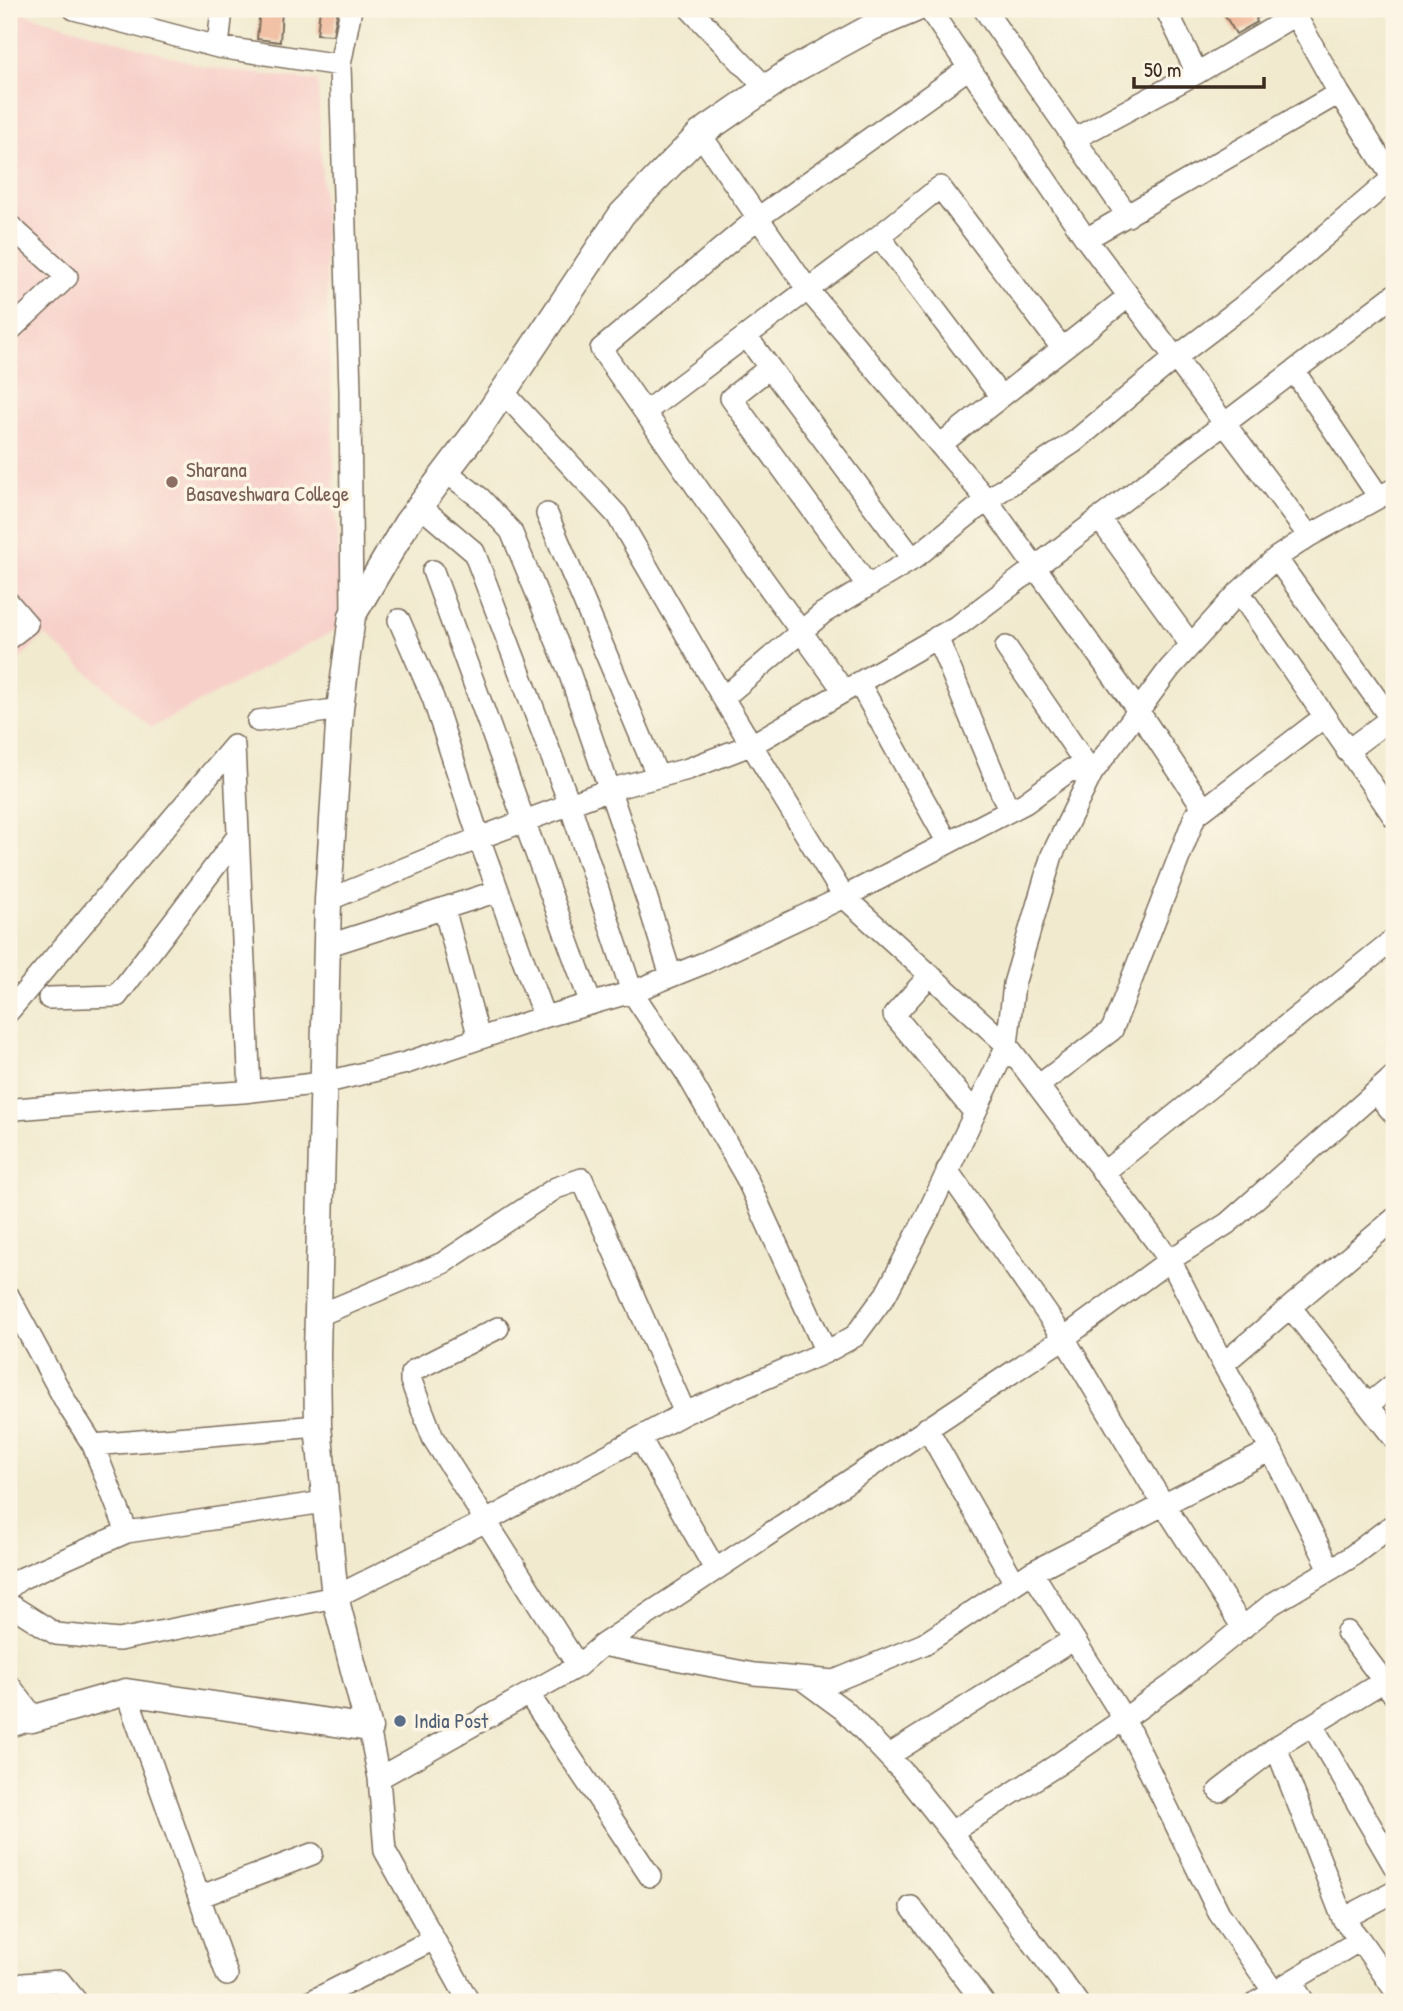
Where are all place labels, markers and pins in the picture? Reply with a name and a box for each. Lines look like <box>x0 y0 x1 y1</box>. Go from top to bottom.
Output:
place label: Sharana Basaveshwara College <box>186 455 349 508</box>
marker: Sharana Basaveshwara College <box>164 474 180 490</box>
place label: India Post <box>414 1706 489 1735</box>
marker: India Post <box>392 1713 408 1729</box>

